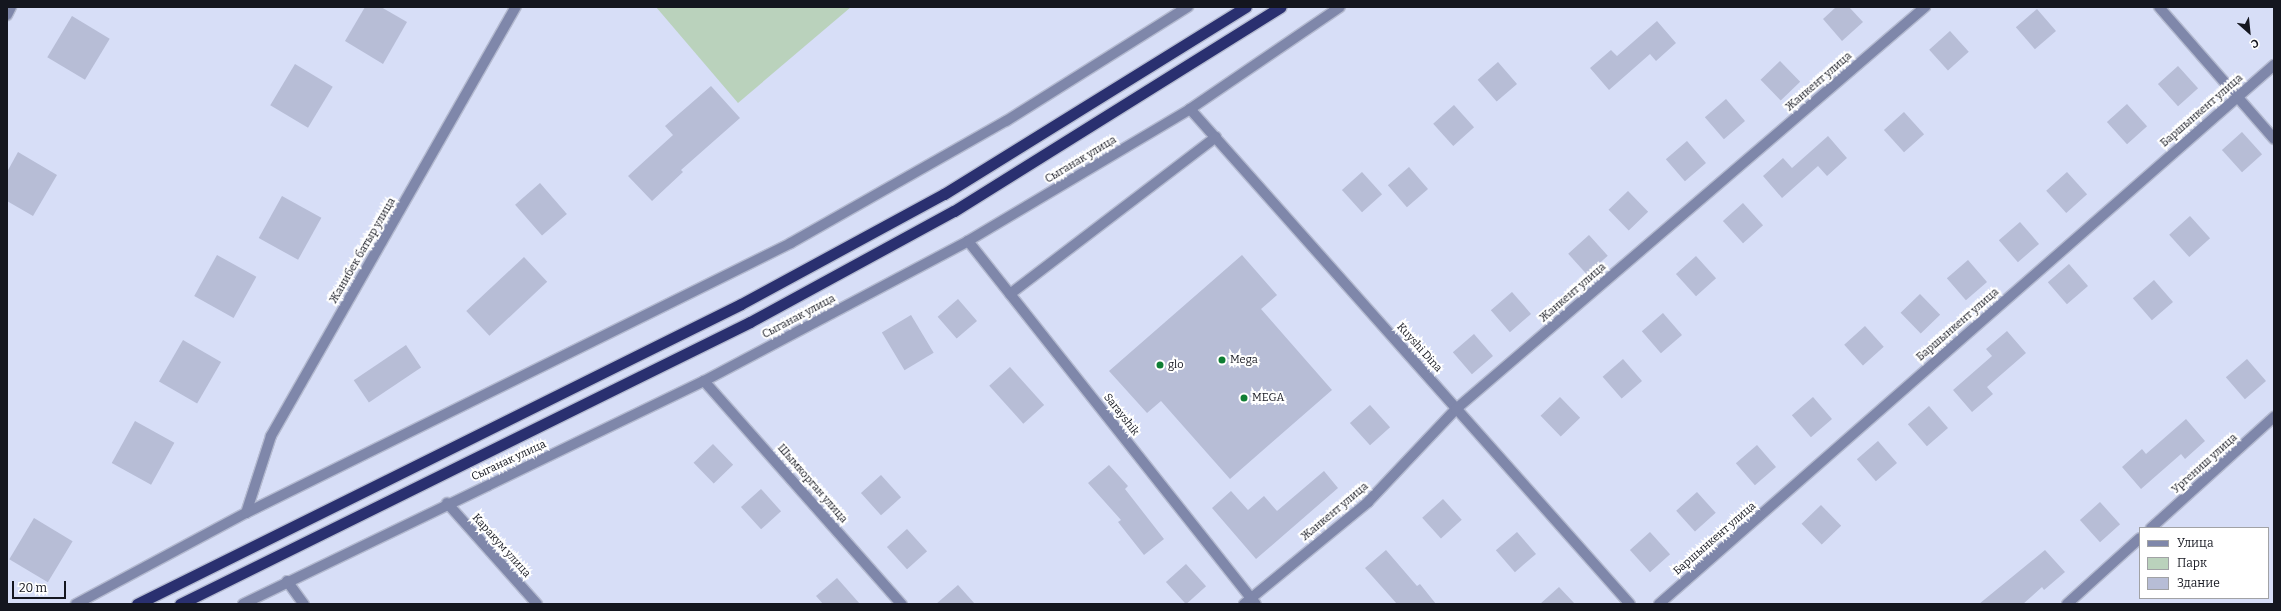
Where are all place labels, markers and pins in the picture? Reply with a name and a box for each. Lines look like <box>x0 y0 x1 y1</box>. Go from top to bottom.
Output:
place label: Mega <box>1230 353 1258 367</box>
marker: Mega <box>1217 355 1227 365</box>
place label: glo <box>1168 358 1183 372</box>
marker: glo <box>1155 360 1165 370</box>
place label: MEGA <box>1252 391 1284 405</box>
marker: MEGA <box>1239 393 1249 403</box>

